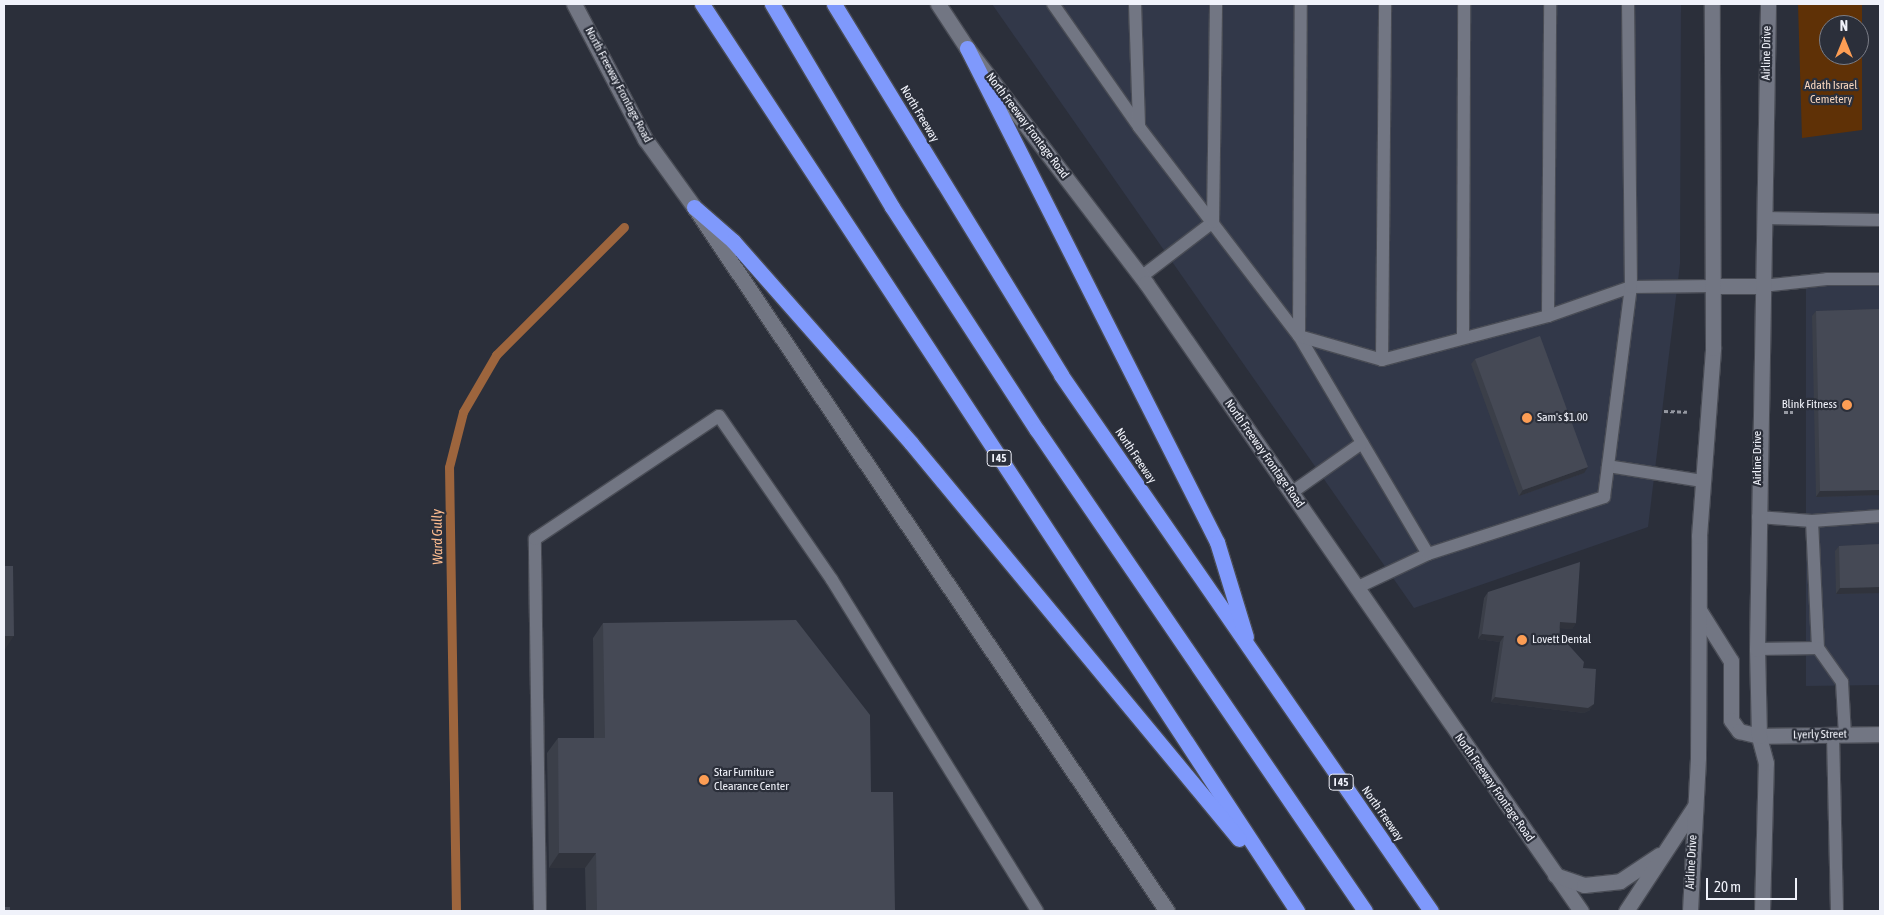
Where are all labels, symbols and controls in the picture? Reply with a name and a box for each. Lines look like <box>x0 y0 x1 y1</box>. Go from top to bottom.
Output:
north arrow <box>1819 15 1869 65</box>
text: N <box>1840 18 1848 34</box>
street label: North Freeway Frontage Road <box>581 25 655 145</box>
street label: Airline Drive <box>1759 26 1775 80</box>
street label: North Freeway Frontage Road <box>983 70 1071 182</box>
park label: Adath Israel Cemetery <box>1805 79 1857 107</box>
street label: North Freeway <box>896 83 942 145</box>
street label: North Freeway Frontage Road <box>1221 397 1307 511</box>
place label: Blink Fitness <box>1782 398 1837 412</box>
marker: Blink Fitness <box>1841 399 1853 411</box>
place label: Sam's $1.00 <box>1537 411 1588 425</box>
marker: Sam's $1.00 <box>1521 412 1533 424</box>
street label: North Freeway <box>1111 426 1159 486</box>
street label: Airline Drive <box>1751 431 1765 485</box>
road number: I 45 <box>986 449 1012 466</box>
water label: Ward Gully <box>428 509 446 565</box>
place label: Lovett Dental <box>1532 633 1591 647</box>
marker: Lovett Dental <box>1516 634 1528 646</box>
street label: Lyerly Street <box>1793 727 1847 743</box>
street label: North Freeway Frontage Road <box>1451 731 1537 845</box>
place label: Star Furniture Clearance Center <box>714 766 789 794</box>
marker: Star Furniture Clearance Center <box>698 774 710 786</box>
road number: I 45 <box>1328 774 1354 790</box>
street label: North Freeway <box>1358 784 1406 844</box>
street label: Airline Drive <box>1683 834 1701 890</box>
scale bar <box>1709 868 1800 900</box>
text: 20 m <box>1714 878 1741 895</box>

